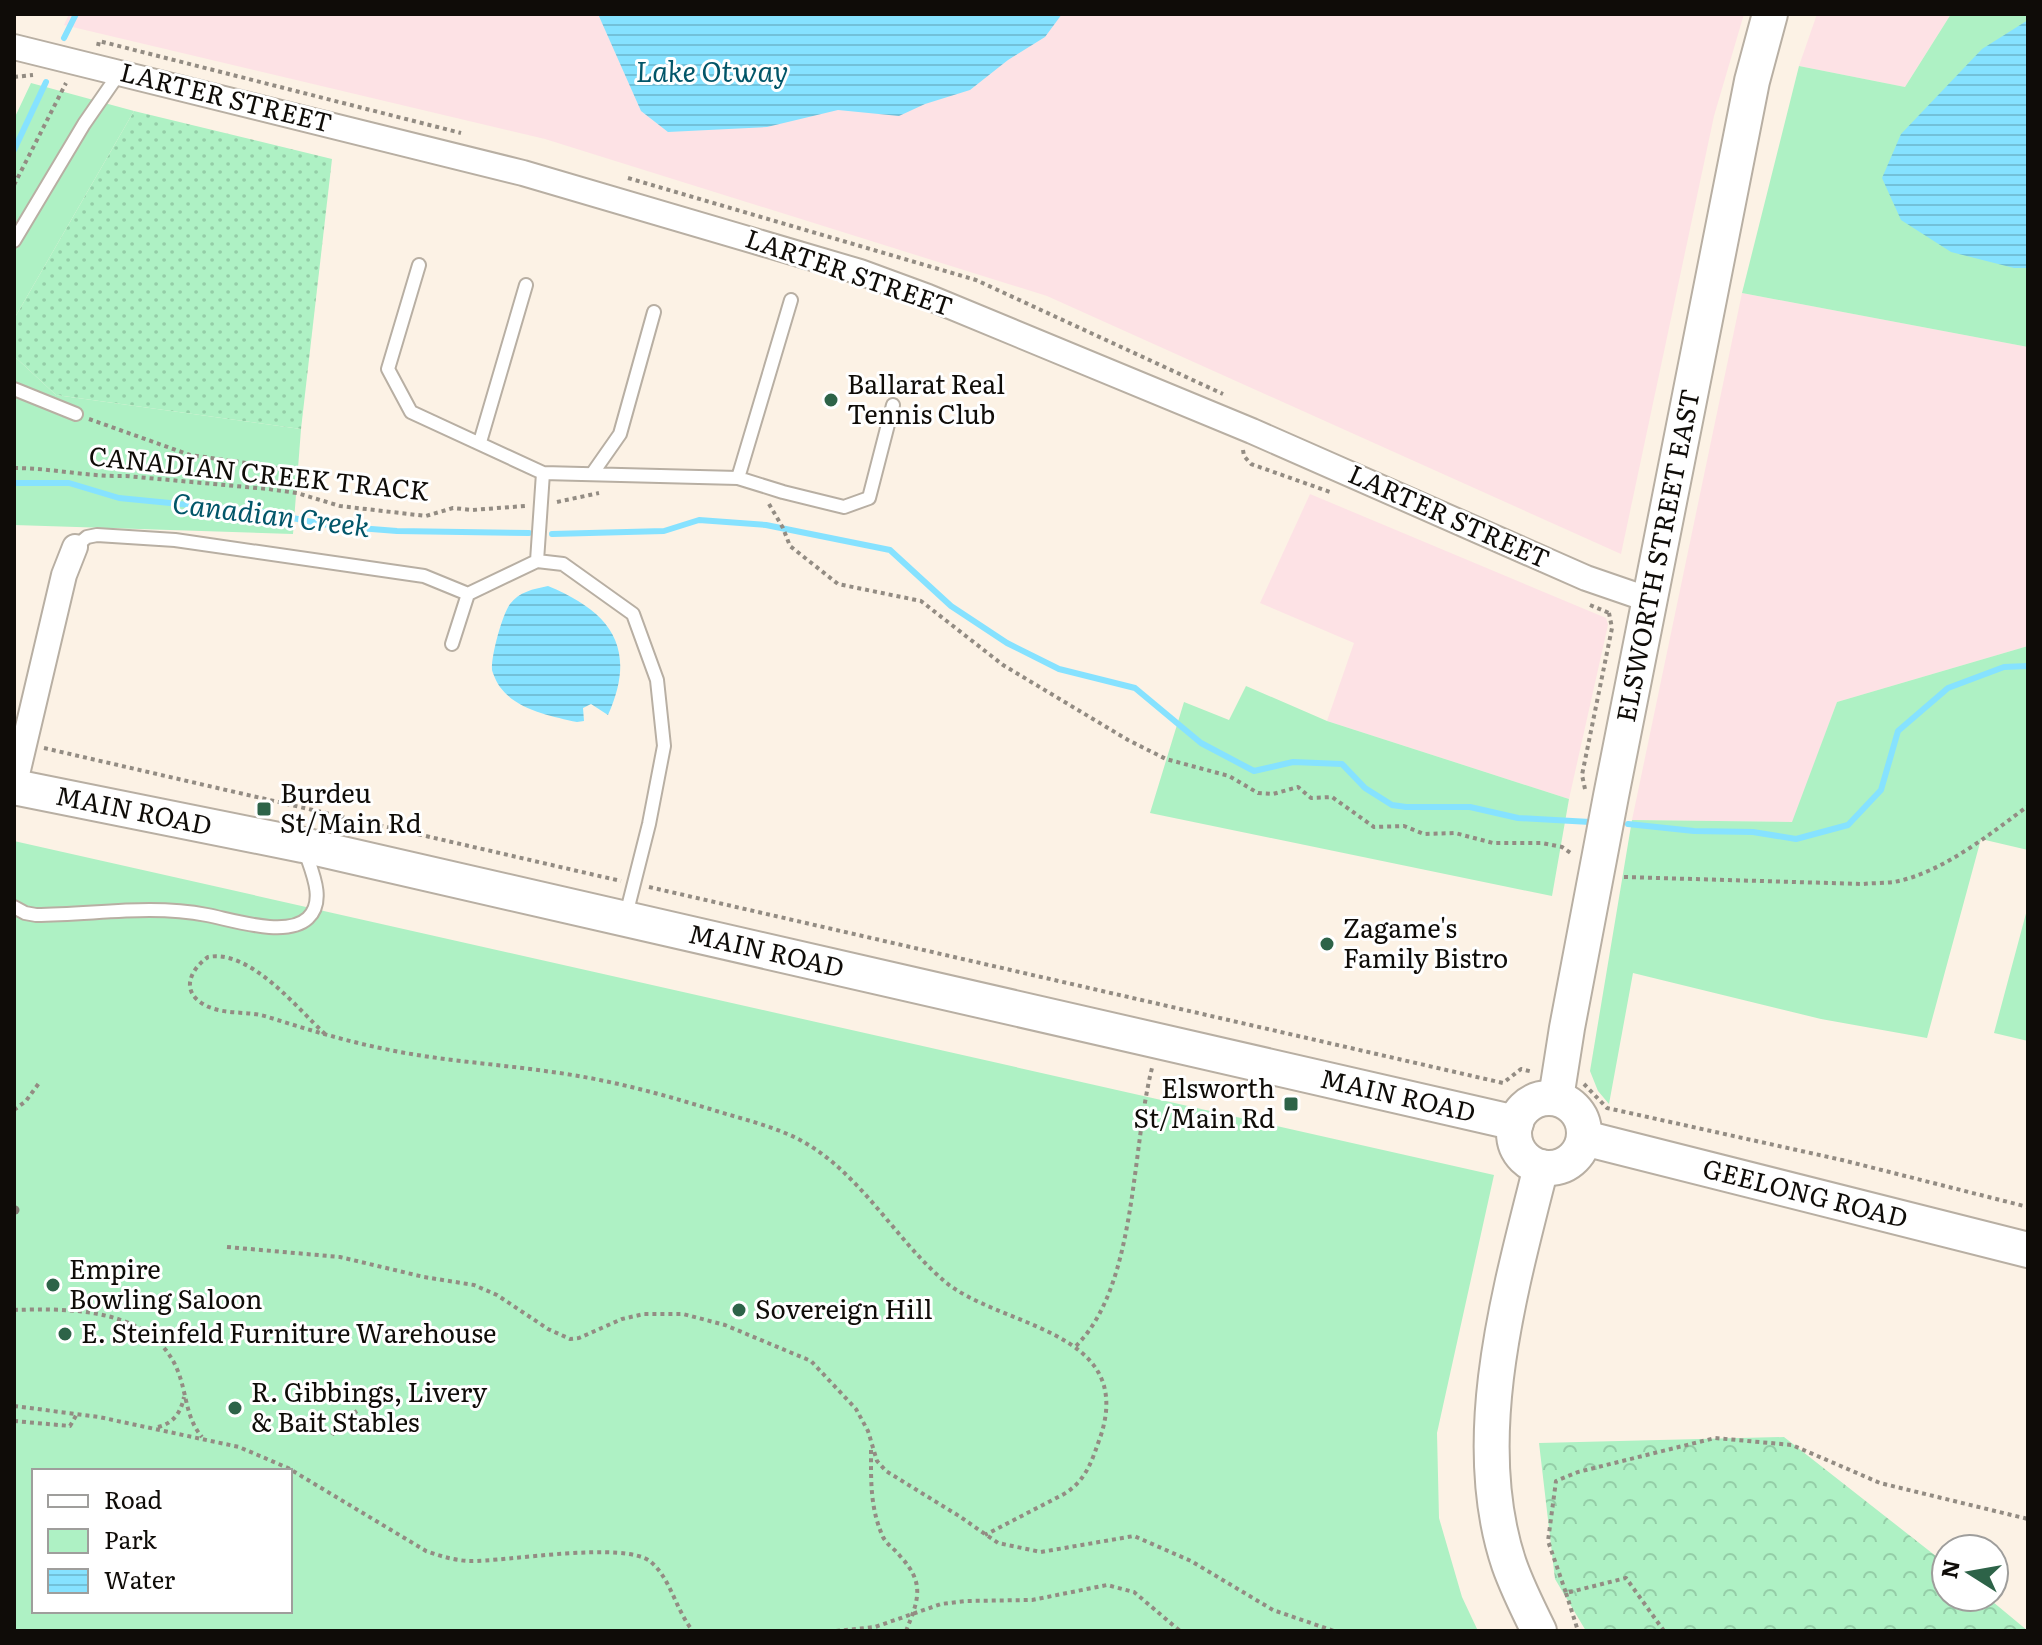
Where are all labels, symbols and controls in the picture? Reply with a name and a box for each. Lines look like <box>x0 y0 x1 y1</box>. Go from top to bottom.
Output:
water label: Lake Otway <box>636 49 788 91</box>
street label: LARTER STREET <box>117 50 337 141</box>
street label: LARTER STREET <box>741 217 959 324</box>
place label: Ballarat Real Tennis Club <box>847 363 1005 432</box>
street label: ELSWORTH STREET EAST <box>1604 385 1708 725</box>
marker: Ballarat Real Tennis Club <box>822 391 840 409</box>
street label: CANADIAN CREEK TRACK <box>87 434 432 509</box>
street label: LARTER STREET <box>1343 453 1557 577</box>
water label: Canadian Creek <box>170 480 373 546</box>
place label: Burdeu St/Main Rd <box>280 772 422 841</box>
street label: MAIN ROAD <box>53 774 215 843</box>
marker: Burdeu St/Main Rd <box>255 800 273 818</box>
place label: Zagame's Family Bistro <box>1343 907 1508 976</box>
street label: MAIN ROAD <box>685 912 848 985</box>
marker: Zagame's Family Bistro <box>1318 935 1336 953</box>
street label: MAIN ROAD <box>1317 1057 1480 1130</box>
place label: Elsworth St/Main Rd <box>1133 1067 1275 1136</box>
marker: Elsworth St/Main Rd <box>1282 1095 1300 1113</box>
street label: GEELONG ROAD <box>1699 1147 1912 1236</box>
place label: Empire Bowling Saloon <box>69 1248 262 1317</box>
marker: Empire Bowling Saloon <box>44 1276 62 1294</box>
place label: Sovereign Hill <box>755 1288 933 1327</box>
marker: Sovereign Hill <box>730 1301 748 1319</box>
place label: E. Steinfeld Furniture Warehouse <box>81 1312 497 1351</box>
marker: E. Steinfeld Furniture Warehouse <box>56 1325 74 1343</box>
place label: R. Gibbings, Livery & Bait Stables <box>251 1371 487 1440</box>
marker: R. Gibbings, Livery & Bait Stables <box>226 1399 244 1417</box>
legend <box>32 1469 292 1613</box>
text: Road <box>104 1481 163 1516</box>
text: Park <box>104 1521 157 1556</box>
north arrow <box>1930 1533 2010 1613</box>
text: N <box>1931 1557 1967 1581</box>
text: Water <box>104 1561 176 1596</box>

